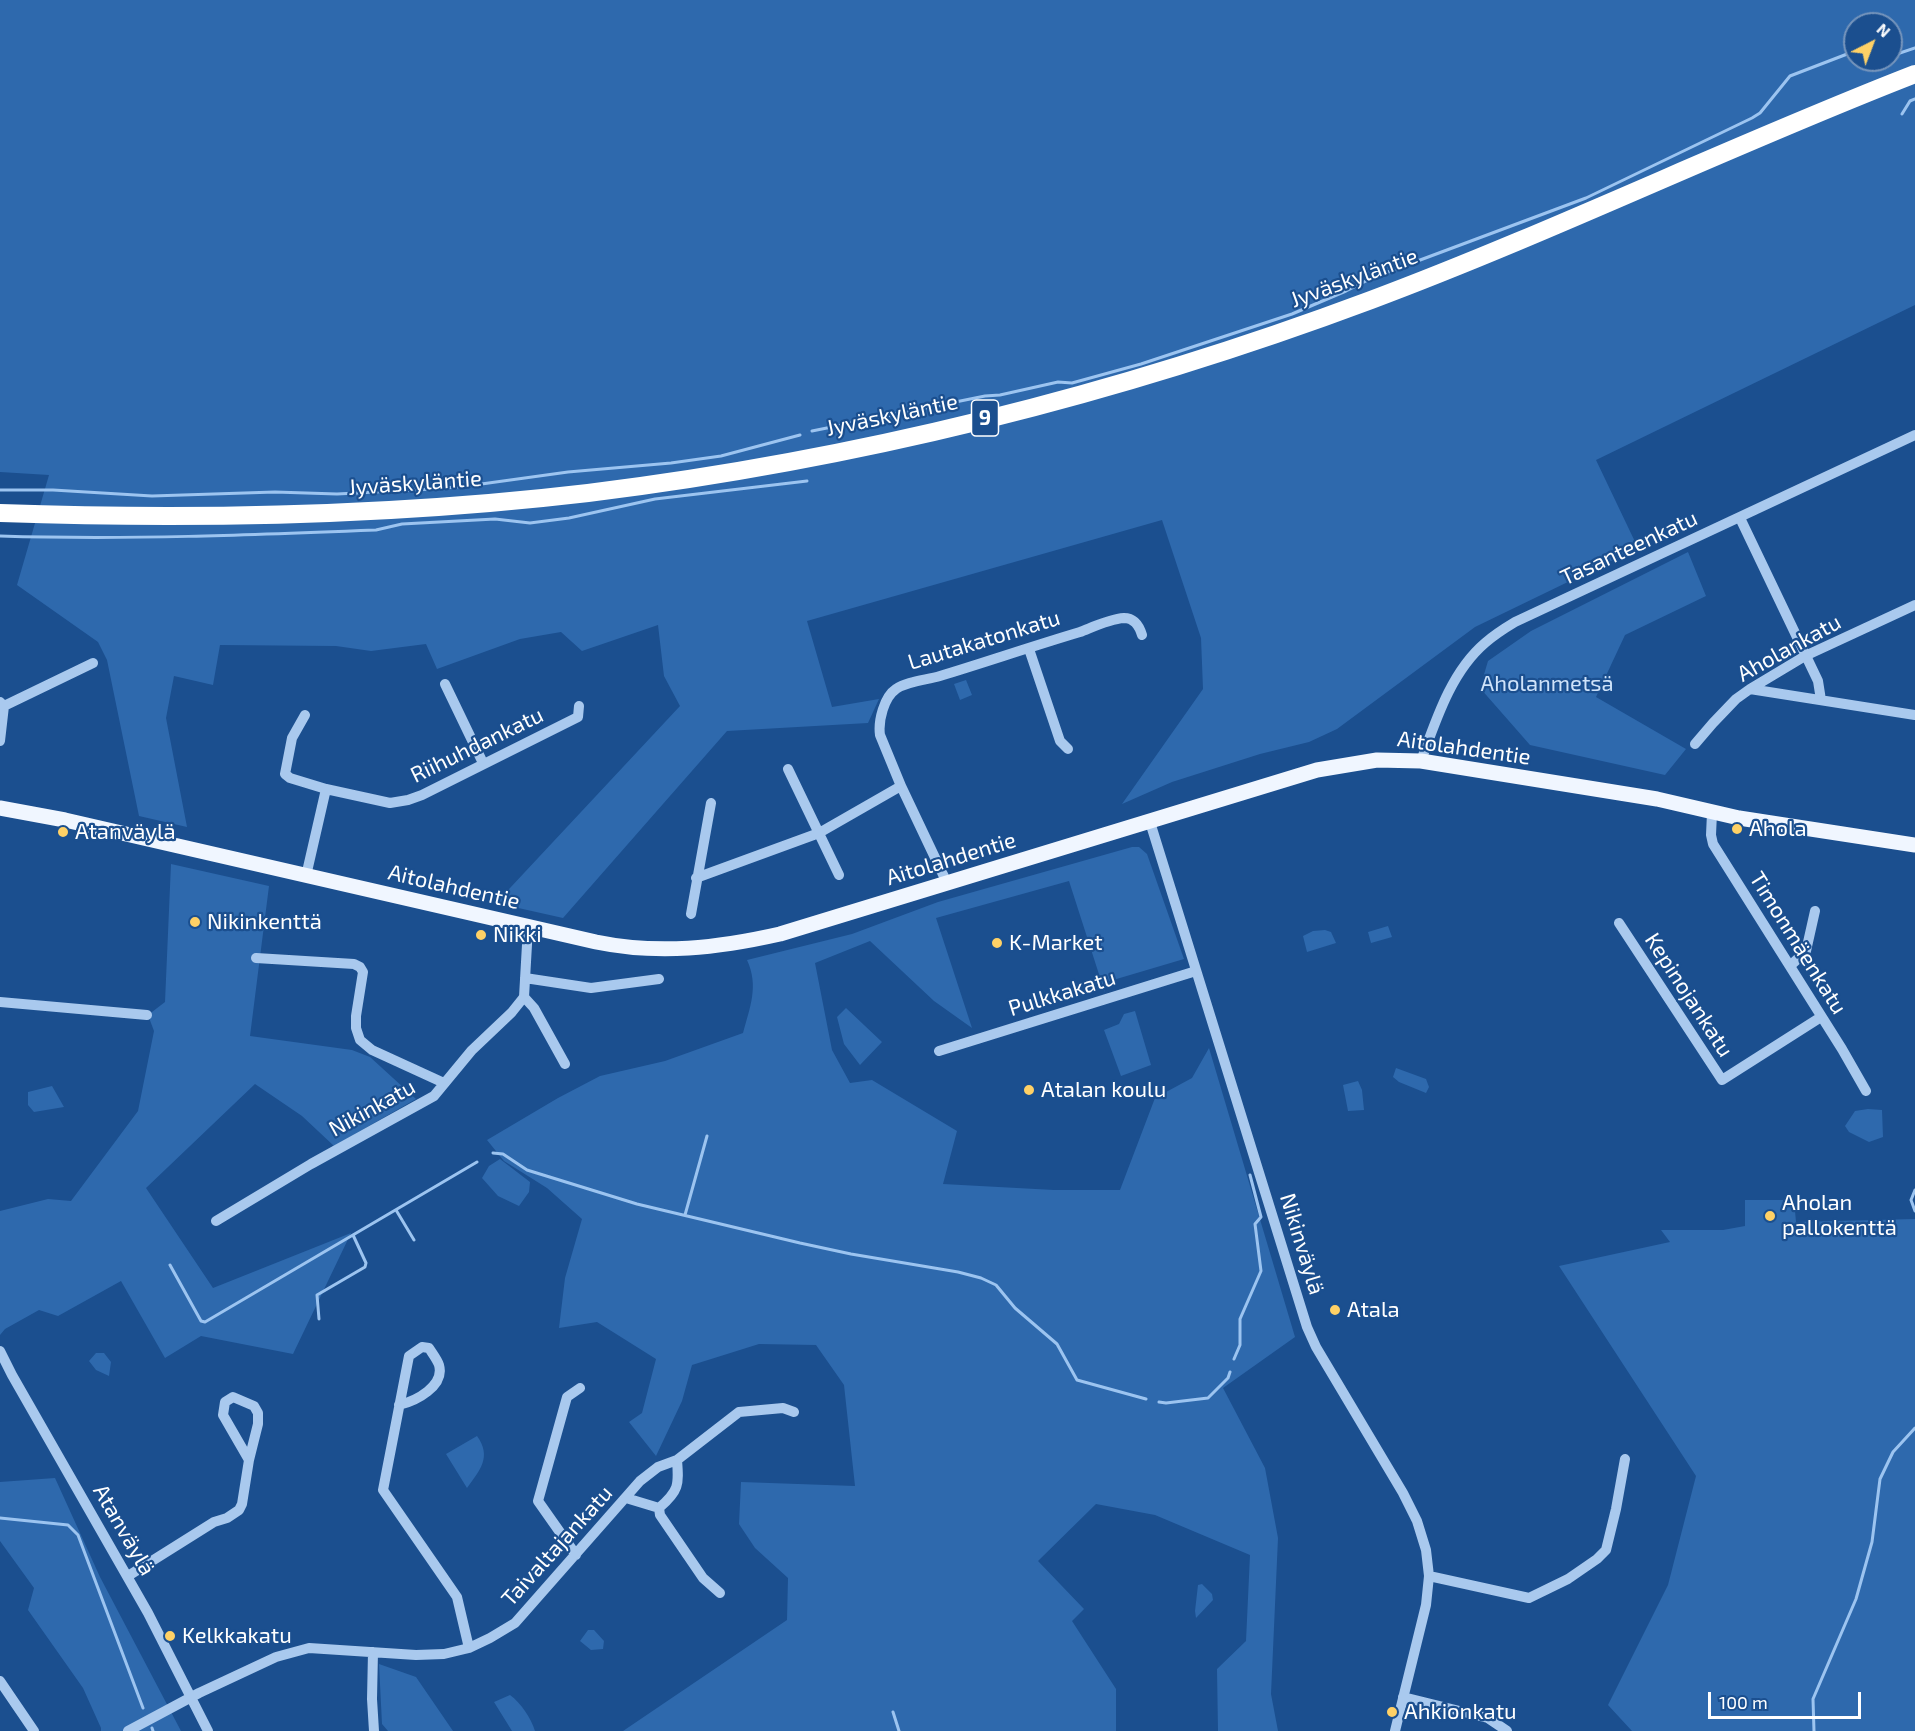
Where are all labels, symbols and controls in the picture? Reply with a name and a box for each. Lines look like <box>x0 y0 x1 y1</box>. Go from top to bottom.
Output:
north arrow <box>1843 12 1903 72</box>
text: N <box>1873 19 1895 41</box>
street label: Jyväskyläntie <box>1287 243 1421 313</box>
street label: Jyväskyläntie <box>824 388 960 442</box>
road number: 9 <box>972 400 998 436</box>
street label: Jyväskyläntie <box>347 465 483 501</box>
street label: Tasanteenkatu <box>1556 505 1702 591</box>
street label: Lautakatonkatu <box>905 604 1063 676</box>
street label: Aholankatu <box>1733 609 1845 687</box>
park label: Aholanmetsä <box>1480 671 1614 697</box>
street label: Riihuhdankatu <box>406 702 548 788</box>
street label: Aitolahdentie <box>1396 726 1532 770</box>
place label: Ahola <box>1749 816 1807 842</box>
place label: Atanväylä <box>75 819 176 845</box>
marker: Ahola <box>1730 822 1744 836</box>
marker: Atanväylä <box>56 825 70 839</box>
street label: Aitolahdentie <box>883 827 1019 891</box>
street label: Aitolahdentie <box>386 859 522 915</box>
street label: Timonmäenkatu <box>1744 867 1852 1019</box>
place label: Nikinkenttä <box>207 909 322 935</box>
marker: Nikinkenttä <box>188 915 202 929</box>
place label: Nikki <box>493 922 542 948</box>
marker: Nikki <box>474 928 488 942</box>
street label: Kepinojankatu <box>1639 928 1739 1062</box>
place label: K-Market <box>1009 930 1103 956</box>
marker: K-Market <box>990 936 1004 950</box>
street label: Pulkkakatu <box>1005 964 1119 1022</box>
street label: Nikinkatu <box>324 1074 420 1142</box>
place label: Atalan koulu <box>1041 1077 1166 1103</box>
marker: Atalan koulu <box>1022 1083 1036 1097</box>
street label: Nikinväylä <box>1274 1190 1330 1298</box>
place label: Aholan pallokenttä <box>1782 1190 1897 1242</box>
marker: Aholan pallokenttä <box>1763 1209 1777 1223</box>
place label: Atala <box>1347 1297 1400 1323</box>
marker: Atala <box>1328 1303 1342 1317</box>
street label: Atanväylä <box>87 1480 161 1580</box>
street label: Taivaltajankatu <box>496 1480 618 1612</box>
place label: Kelkkakatu <box>182 1623 292 1649</box>
marker: Kelkkakatu <box>163 1629 177 1643</box>
scale bar <box>1711 1680 1864 1718</box>
text: 100 m <box>1719 1691 1768 1713</box>
place label: Ahkionkatu <box>1404 1699 1517 1725</box>
marker: Ahkionkatu <box>1385 1705 1399 1719</box>

